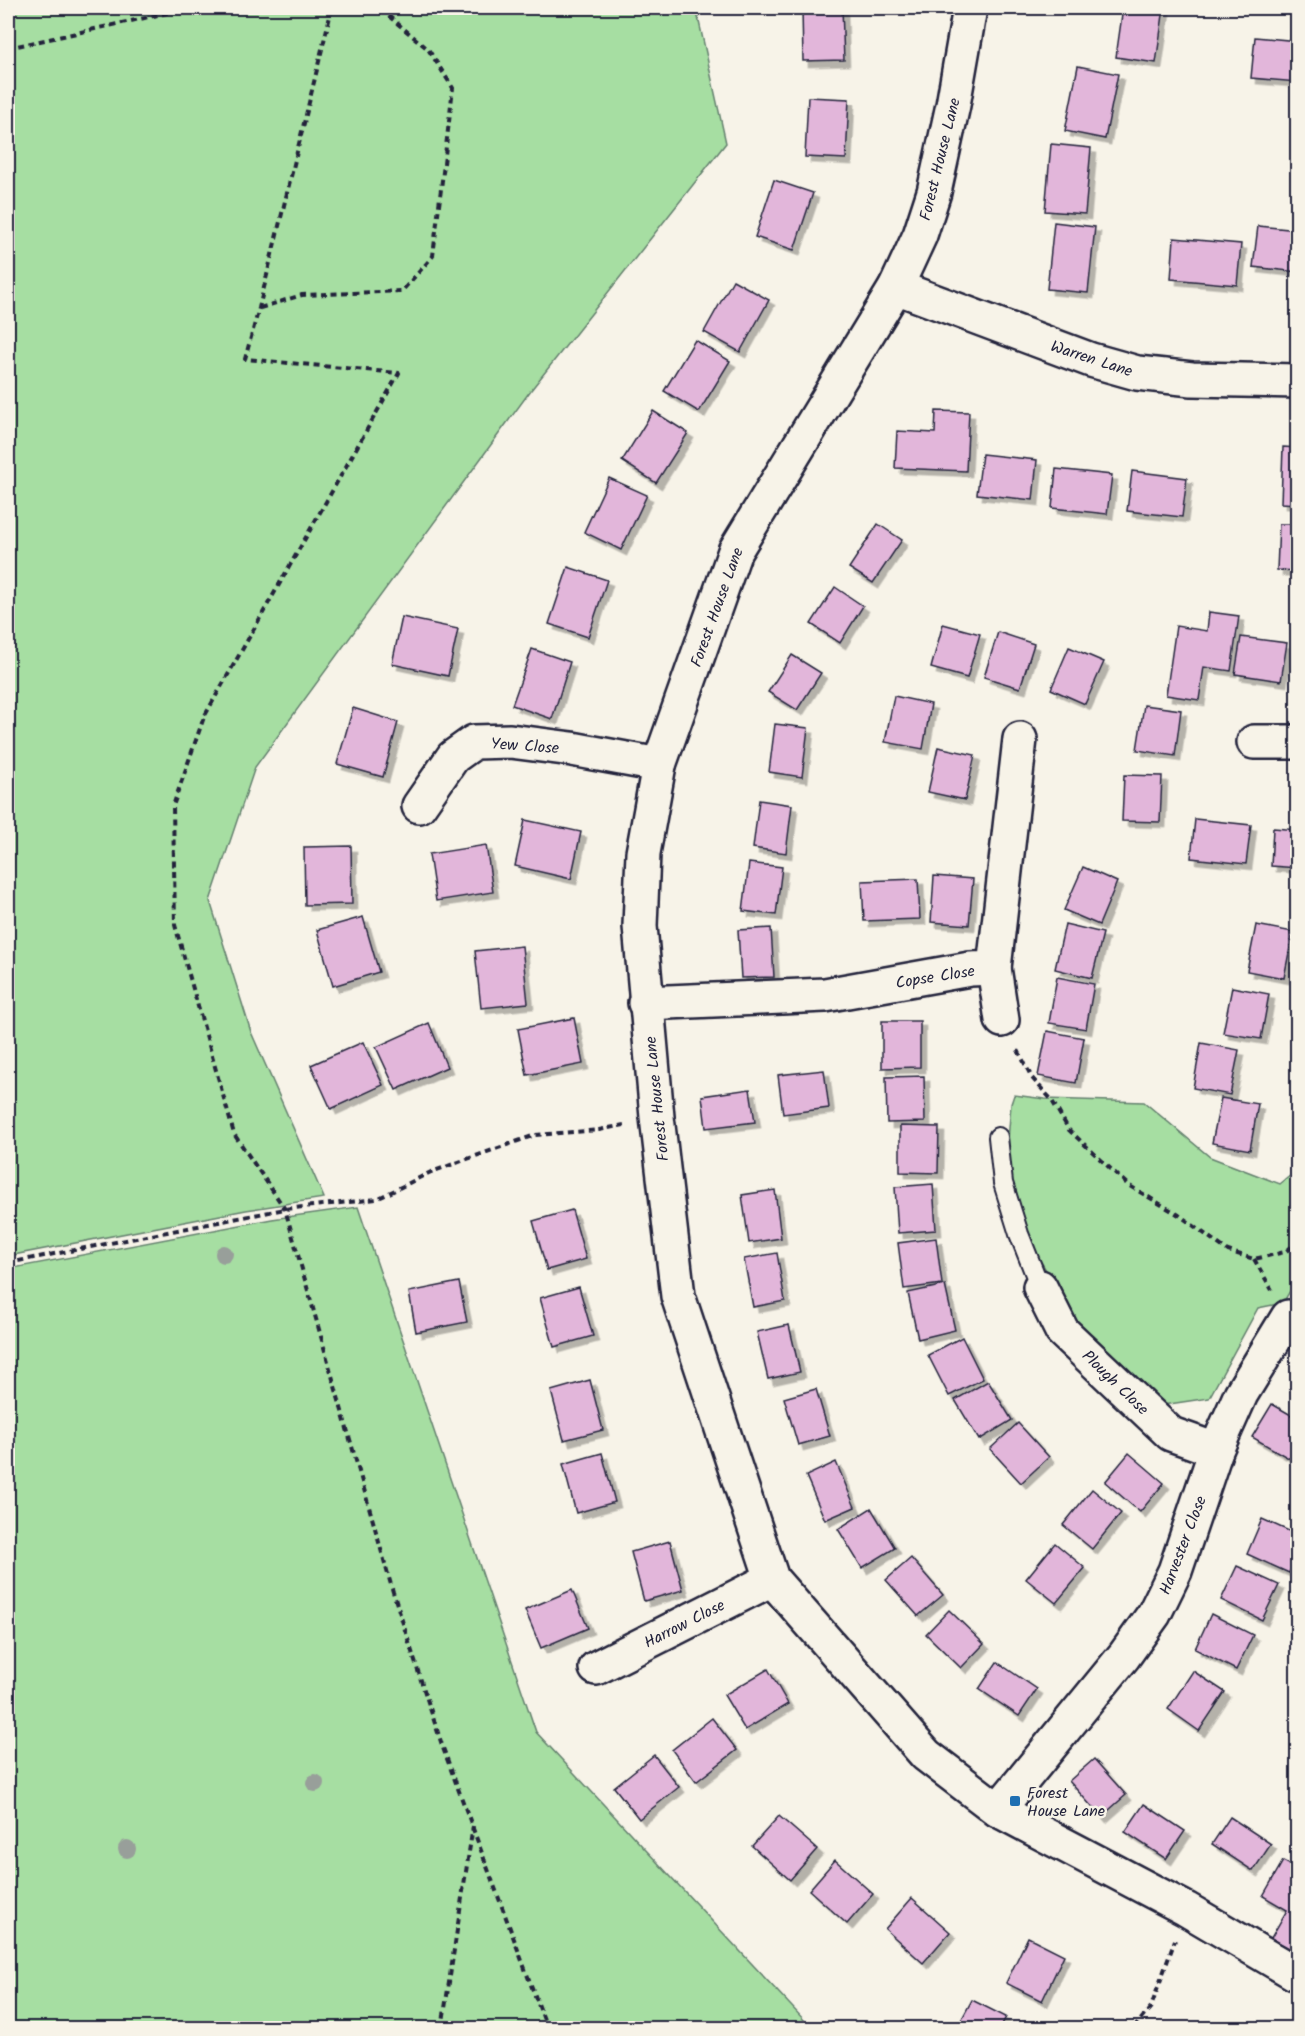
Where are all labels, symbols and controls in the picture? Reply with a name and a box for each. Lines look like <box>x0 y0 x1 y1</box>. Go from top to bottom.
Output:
street label: Forest House Lane <box>913 95 968 223</box>
street label: Warren Lane <box>1047 334 1136 384</box>
street label: Forest House Lane <box>684 544 751 671</box>
street label: Yew Close <box>490 732 560 761</box>
street label: Copse Close <box>894 959 977 996</box>
street label: Forest House Lane <box>638 1035 676 1163</box>
street label: Plough Close <box>1076 1345 1154 1422</box>
street label: Harvester Close <box>1153 1492 1214 1599</box>
street label: Harrow Close <box>640 1593 730 1655</box>
place label: Forest House Lane <box>1027 1781 1105 1824</box>
marker: Forest House Lane <box>1008 1794 1022 1808</box>

